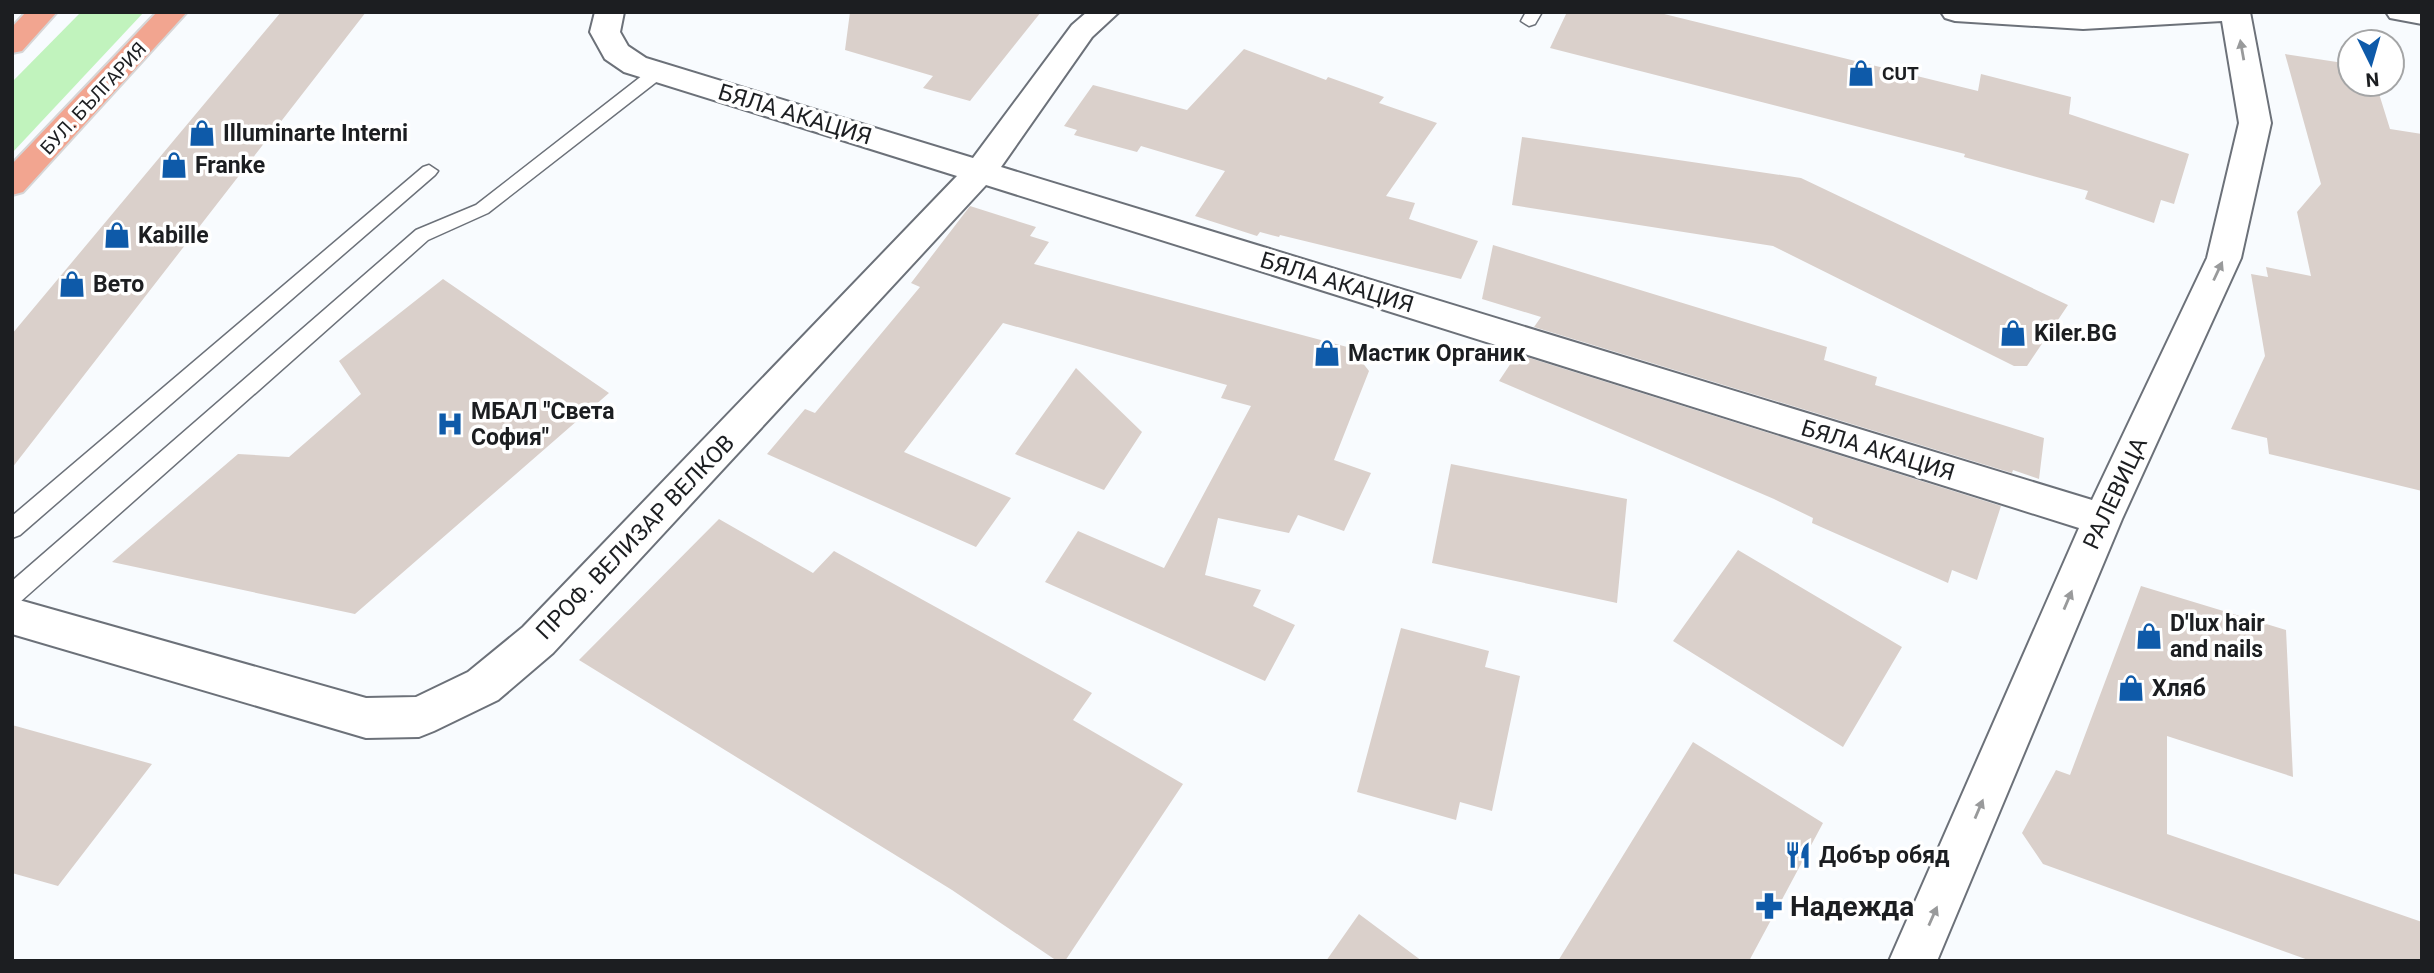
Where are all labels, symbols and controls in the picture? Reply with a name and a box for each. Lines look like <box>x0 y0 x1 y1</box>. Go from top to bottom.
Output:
north arrow <box>2336 28 2406 98</box>
street label: БУЛ. БЪЛГАРИЯ <box>36 37 151 159</box>
one-way arrow <box>2236 39 2247 61</box>
shop icon: CUT <box>1846 58 1876 88</box>
place label: CUT <box>1882 62 1919 85</box>
text: N <box>2365 67 2380 91</box>
street label: БЯЛА АКАЦИЯ <box>715 78 875 151</box>
shop icon: Illuminarte Interni <box>187 118 217 148</box>
place label: Illuminarte Interni <box>223 120 408 147</box>
shop icon: Franke <box>159 150 189 180</box>
place label: Franke <box>195 152 265 179</box>
shop icon: Kabille <box>102 220 132 250</box>
place label: Kabille <box>138 222 209 249</box>
street label: БЯЛА АКАЦИЯ <box>1257 246 1417 319</box>
one-way arrow <box>2213 261 2224 282</box>
shop icon: Вето <box>57 269 87 299</box>
place label: Вето <box>93 271 144 298</box>
shop icon: Kiler.BG <box>1998 318 2028 348</box>
place label: Kiler.BG <box>2034 320 2117 347</box>
shop icon: Мастик Органик <box>1312 338 1342 368</box>
place label: Мастик Органик <box>1348 340 1526 367</box>
place label: МБАЛ "Света София" <box>471 398 615 451</box>
hospital icon: МБАЛ "Света София" <box>435 409 465 439</box>
street label: БЯЛА АКАЦИЯ <box>1798 414 1958 487</box>
street label: ПРОФ. ВЕЛИЗАР ВЕЛКОВ <box>531 430 740 645</box>
street label: РАЛЕВИЦА <box>2078 433 2153 553</box>
one-way arrow <box>2063 589 2074 610</box>
place label: D'lux hair and nails <box>2170 610 2265 663</box>
shop icon: D'lux hair and nails <box>2134 621 2164 651</box>
shop icon: Хляб <box>2116 673 2146 703</box>
place label: Хляб <box>2152 675 2206 702</box>
one-way arrow <box>1973 799 1985 819</box>
restaurant icon: Добър обяд <box>1783 840 1813 870</box>
place label: Добър обяд <box>1819 842 1950 869</box>
place label: Надежда <box>1790 890 1914 923</box>
pharmacy icon: Надежда <box>1754 891 1784 921</box>
one-way arrow <box>1928 906 1939 927</box>

